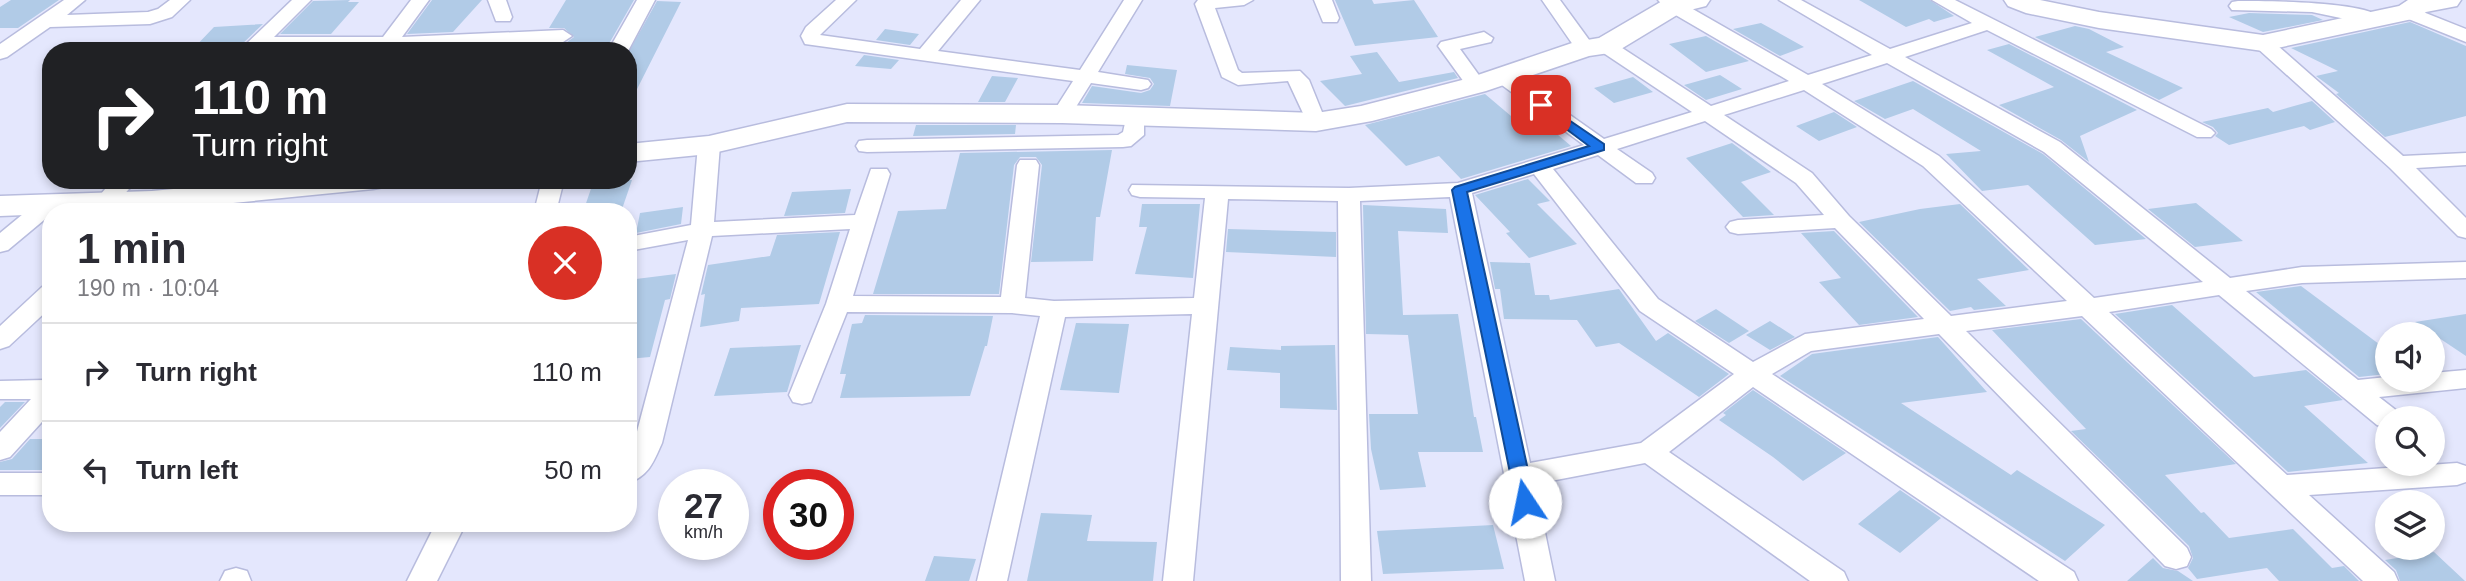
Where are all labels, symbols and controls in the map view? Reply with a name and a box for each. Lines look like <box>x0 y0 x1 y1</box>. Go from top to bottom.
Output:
icon: right <box>77 70 168 161</box>
text: 110 m <box>192 70 328 124</box>
pin <box>1511 75 1571 135</box>
icon: arrive <box>1522 86 1560 124</box>
text: Turn right <box>192 127 328 163</box>
text: 1 min <box>77 225 187 272</box>
button: close <box>528 226 602 300</box>
text: 190 m · 10:04 <box>77 275 219 301</box>
map controls <box>2375 322 2445 560</box>
button: sound <box>2375 322 2445 392</box>
icon: right <box>77 353 115 391</box>
text: Turn right <box>136 357 257 387</box>
text: 110 m <box>532 357 602 387</box>
button: search <box>2375 406 2445 476</box>
icon: left <box>77 451 115 489</box>
text: Turn left <box>136 455 238 485</box>
text: 50 m <box>544 455 602 485</box>
position arrow <box>1488 465 1562 539</box>
speed limit sign: 30 <box>763 469 854 560</box>
text: 27 <box>684 486 723 525</box>
button: layers <box>2375 490 2445 560</box>
text: km/h <box>684 522 723 542</box>

